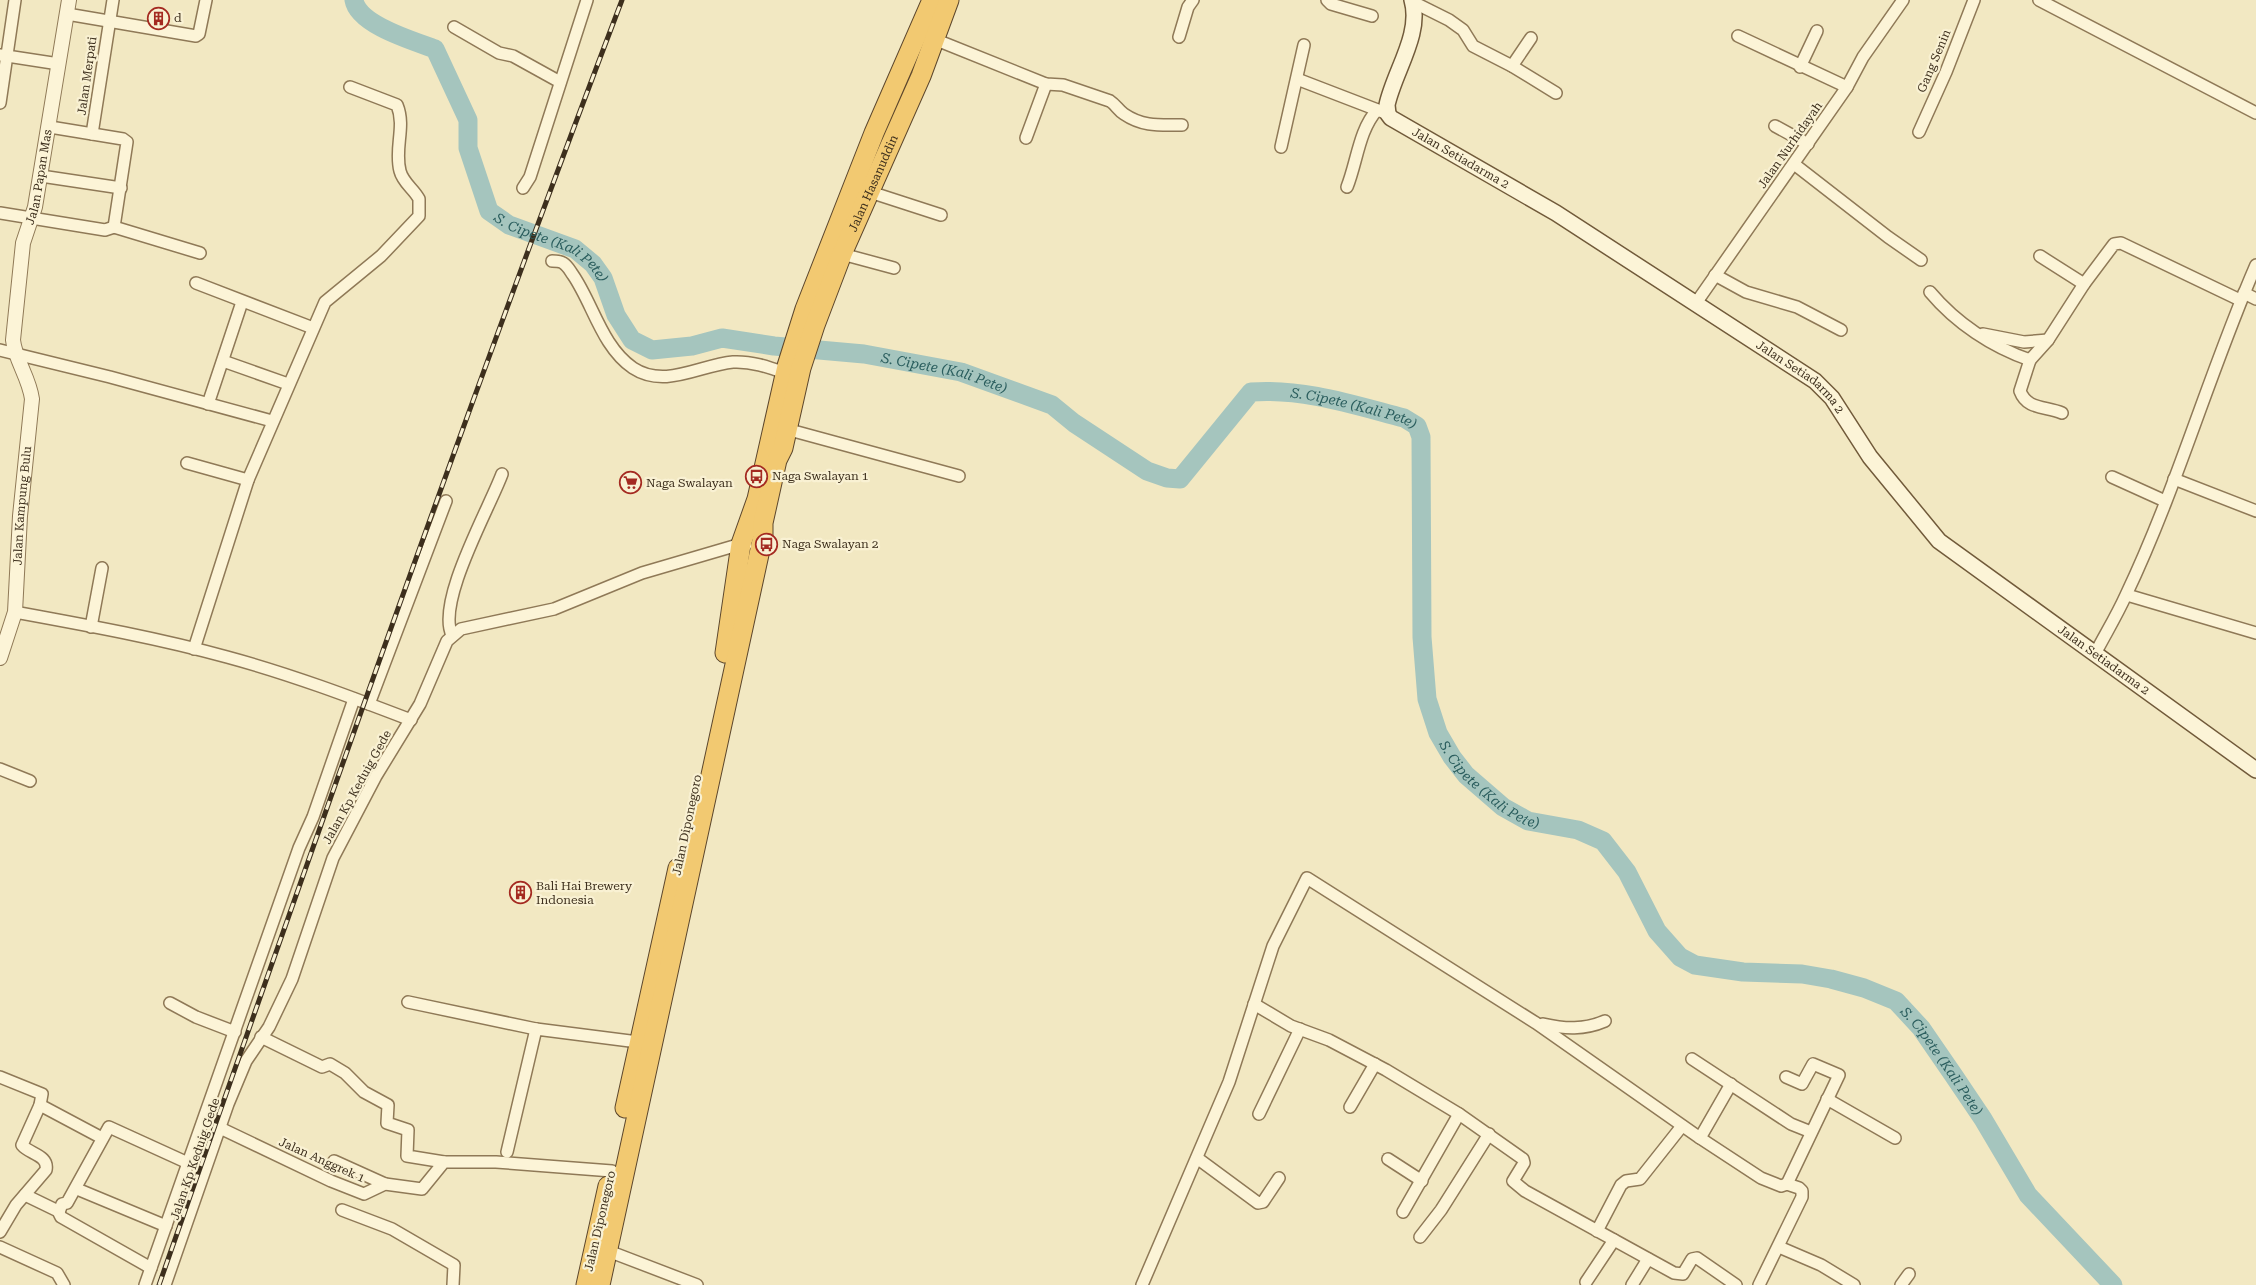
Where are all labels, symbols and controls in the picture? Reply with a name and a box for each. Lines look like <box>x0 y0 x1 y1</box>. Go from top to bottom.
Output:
building icon: d <box>146 6 170 30</box>
place label: d <box>174 11 182 25</box>
street label: Gang Senin <box>1914 27 1954 95</box>
street label: Jalan Merpati <box>75 36 99 116</box>
street label: Jalan Nurhidayah <box>1755 99 1825 191</box>
street label: Jalan Setiadarma 2 <box>1410 125 1512 192</box>
street label: Jalan Papan Mas <box>23 128 55 226</box>
street label: Jalan Hasanuddin <box>846 132 901 234</box>
water label: S. Cipete (Kali Pete) <box>491 209 612 284</box>
street label: Jalan Setiadarma 2 <box>1754 338 1847 416</box>
water label: S. Cipete (Kali Pete) <box>879 349 1010 396</box>
water label: S. Cipete (Kali Pete) <box>1289 385 1420 432</box>
street label: Jalan Kampung Bulu <box>10 445 34 566</box>
bus stop icon: Naga Swalayan 1 <box>744 464 768 488</box>
place label: Naga Swalayan 1 <box>772 469 869 483</box>
supermarket icon: Naga Swalayan <box>618 471 642 495</box>
place label: Naga Swalayan <box>646 476 733 490</box>
bus stop icon: Naga Swalayan 2 <box>754 532 778 556</box>
place label: Naga Swalayan 2 <box>782 537 879 551</box>
street label: Jalan Setiadarma 2 <box>2055 622 2152 698</box>
street label: Jalan Kp Keduig Gede <box>320 727 394 846</box>
water label: S. Cipete (Kali Pete) <box>1436 737 1541 831</box>
street label: Jalan Diponegoro <box>669 773 705 877</box>
place label: Bali Hai Brewery Indonesia <box>536 879 633 907</box>
building icon: Bali Hai Brewery Indonesia <box>508 881 532 905</box>
water label: S. Cipete (Kali Pete) <box>1897 1003 1986 1118</box>
street label: Jalan Kp Keduig Gede <box>168 1096 223 1222</box>
street label: Jalan Anggrek 1 <box>277 1135 367 1185</box>
street label: Jalan Diponegoro <box>582 1169 618 1273</box>

